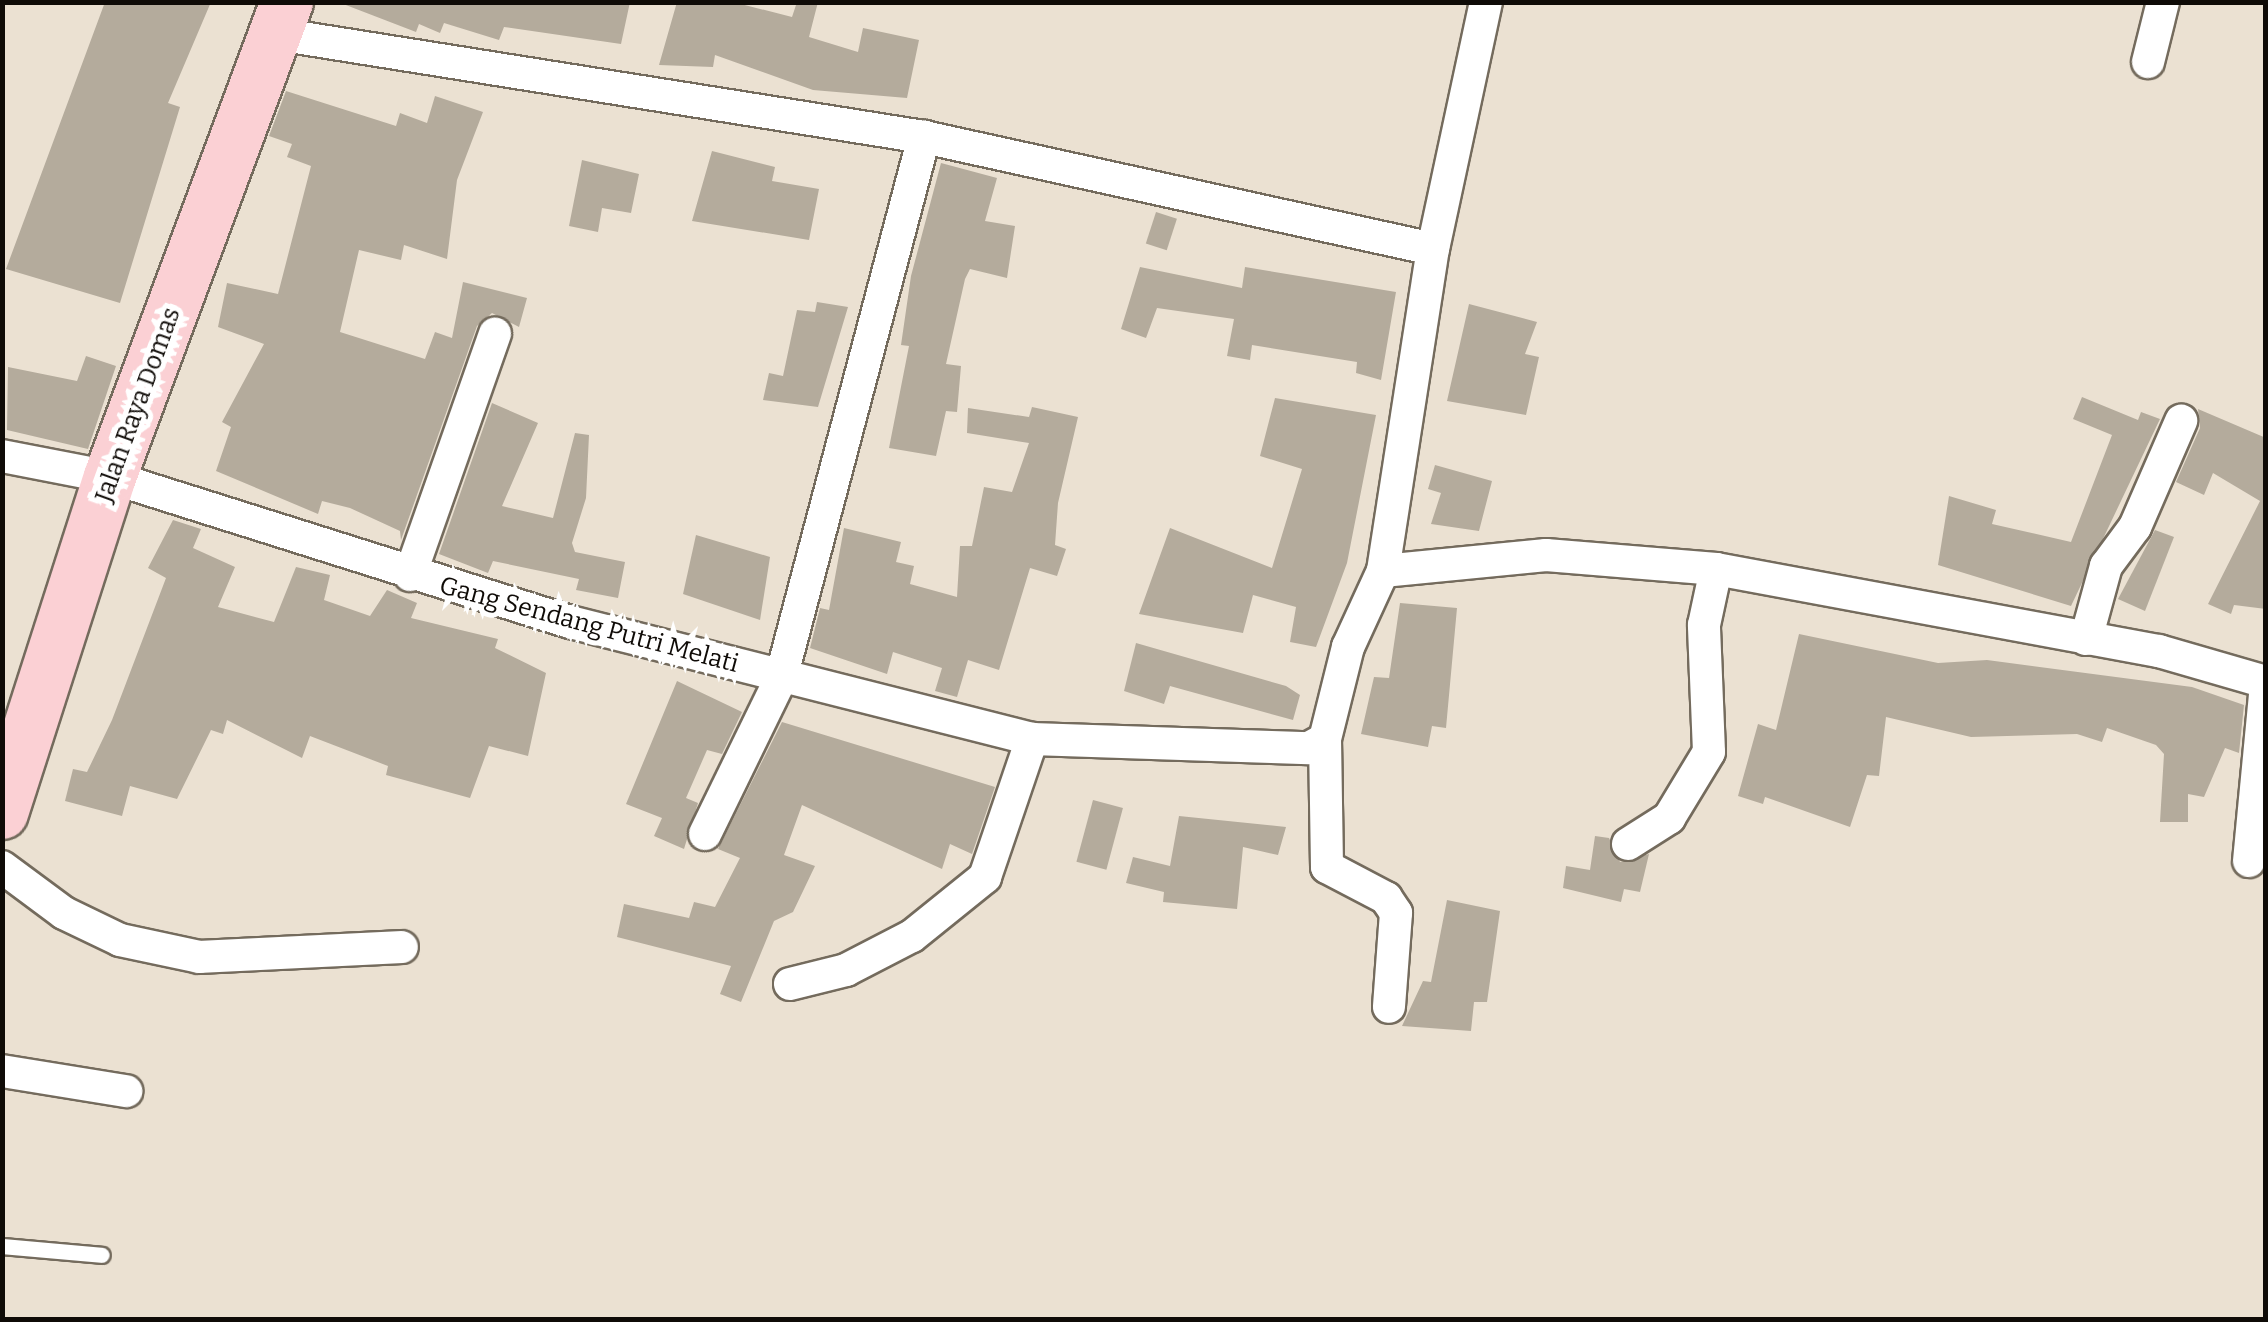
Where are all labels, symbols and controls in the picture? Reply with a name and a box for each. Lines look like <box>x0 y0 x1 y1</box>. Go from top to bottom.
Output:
street label: Jalan Raya Domas <box>89 304 187 506</box>
street label: Gang Sendang Putri Melati <box>436 571 742 679</box>

